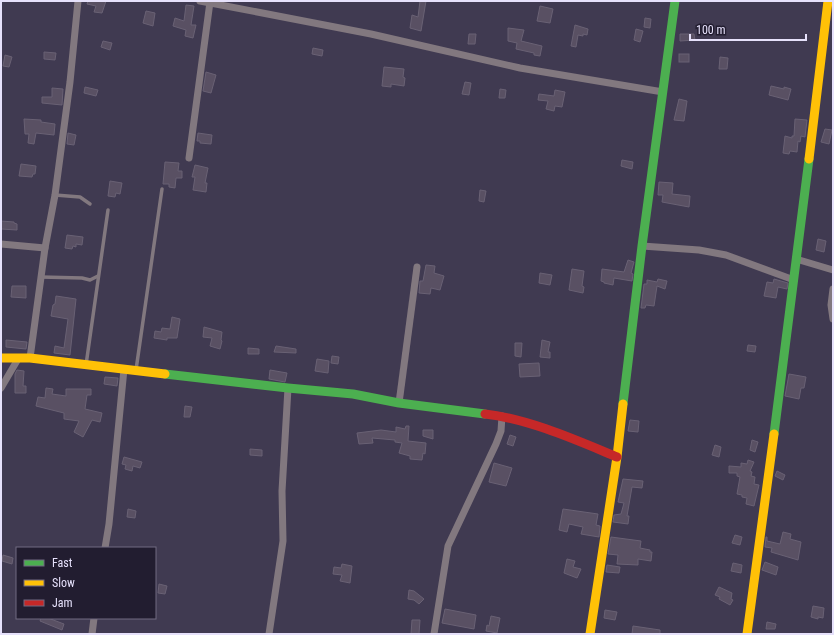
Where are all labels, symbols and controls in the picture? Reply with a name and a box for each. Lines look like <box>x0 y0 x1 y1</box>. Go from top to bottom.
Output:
scale bar <box>690 16 806 42</box>
text: 100 m <box>696 23 726 37</box>
legend <box>16 547 156 619</box>
text: Fast <box>52 556 73 570</box>
text: Slow <box>52 576 75 590</box>
text: Jam <box>52 596 73 610</box>

